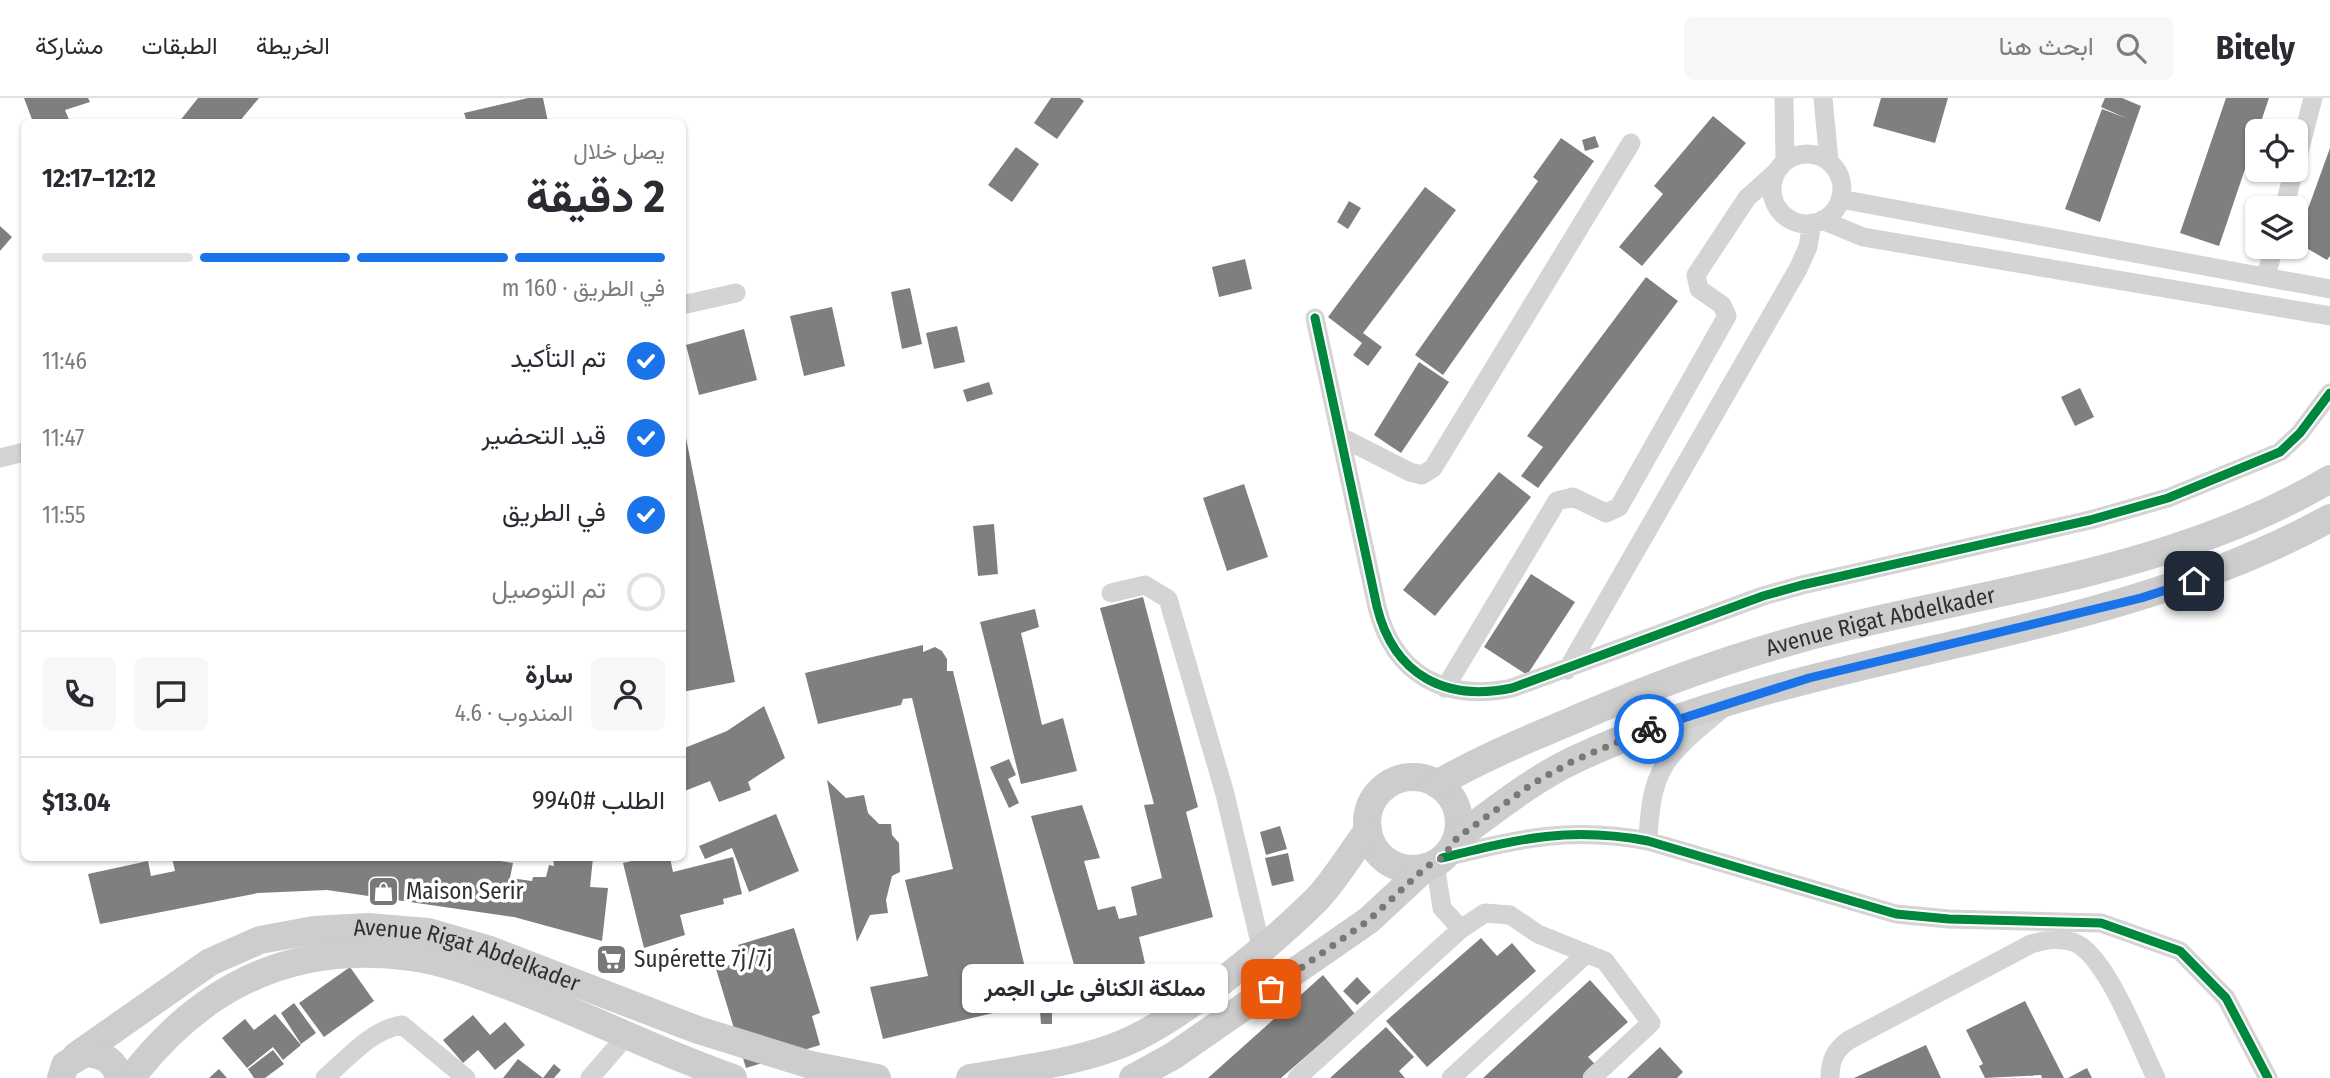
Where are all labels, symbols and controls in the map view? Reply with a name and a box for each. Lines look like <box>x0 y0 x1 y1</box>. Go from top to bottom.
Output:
search box <box>1684 17 2174 80</box>
text: Bitely <box>2216 28 2295 68</box>
icon: search <box>2112 29 2150 67</box>
text: ابحث هنا <box>1999 31 2094 62</box>
text: مشاركة <box>35 32 103 60</box>
text: الطبقات <box>141 32 218 60</box>
text: الخريطة <box>256 32 330 60</box>
map controls <box>2245 119 2308 259</box>
button: locate <box>2245 119 2308 182</box>
text: يصل خلال <box>573 137 665 165</box>
text: 12:12–12:17 <box>42 163 156 194</box>
text: 2 دقيقة <box>526 169 665 224</box>
button: layers <box>2245 196 2308 259</box>
text: في الطريق · 160 m <box>502 274 665 302</box>
icon: check <box>627 342 665 380</box>
text: تم التأكيد <box>510 343 606 374</box>
text: 11:46 <box>42 347 87 375</box>
icon: check <box>627 419 665 457</box>
text: قيد التحضير <box>481 420 606 451</box>
text: 11:47 <box>42 424 84 452</box>
icon: check <box>627 496 665 534</box>
text: في الطريق <box>502 497 606 528</box>
text: 11:55 <box>42 501 86 529</box>
pin <box>2164 551 2224 611</box>
icon: home <box>2175 562 2213 600</box>
text: تم التوصيل <box>492 574 606 605</box>
street label: Avenue Rigat Abdelkader <box>1762 581 1998 662</box>
button: phone <box>42 657 116 731</box>
button: chat <box>134 657 208 731</box>
button: person <box>591 657 665 731</box>
text: سارة <box>525 659 573 690</box>
courier <box>1614 694 1684 764</box>
text: المندوب · 4.6 <box>455 699 573 727</box>
icon: bike <box>1630 710 1668 748</box>
text: الطلب #9940 <box>532 785 665 816</box>
text: $13.04 <box>42 787 110 818</box>
shop icon: Maison Serir <box>366 874 400 908</box>
place label: Maison Serir <box>406 877 523 905</box>
street label: Avenue Rigat Abdelkader <box>352 913 584 997</box>
supermarket icon: Supérette 7j/7j <box>594 942 628 976</box>
place label: Supérette 7j/7j <box>634 945 772 973</box>
pin <box>1241 959 1301 1019</box>
callout: مملكة الكنافى على الجمر <box>963 964 1229 1014</box>
icon: bag <box>1252 970 1290 1008</box>
text: مملكة الكنافى على الجمر <box>984 974 1206 1002</box>

